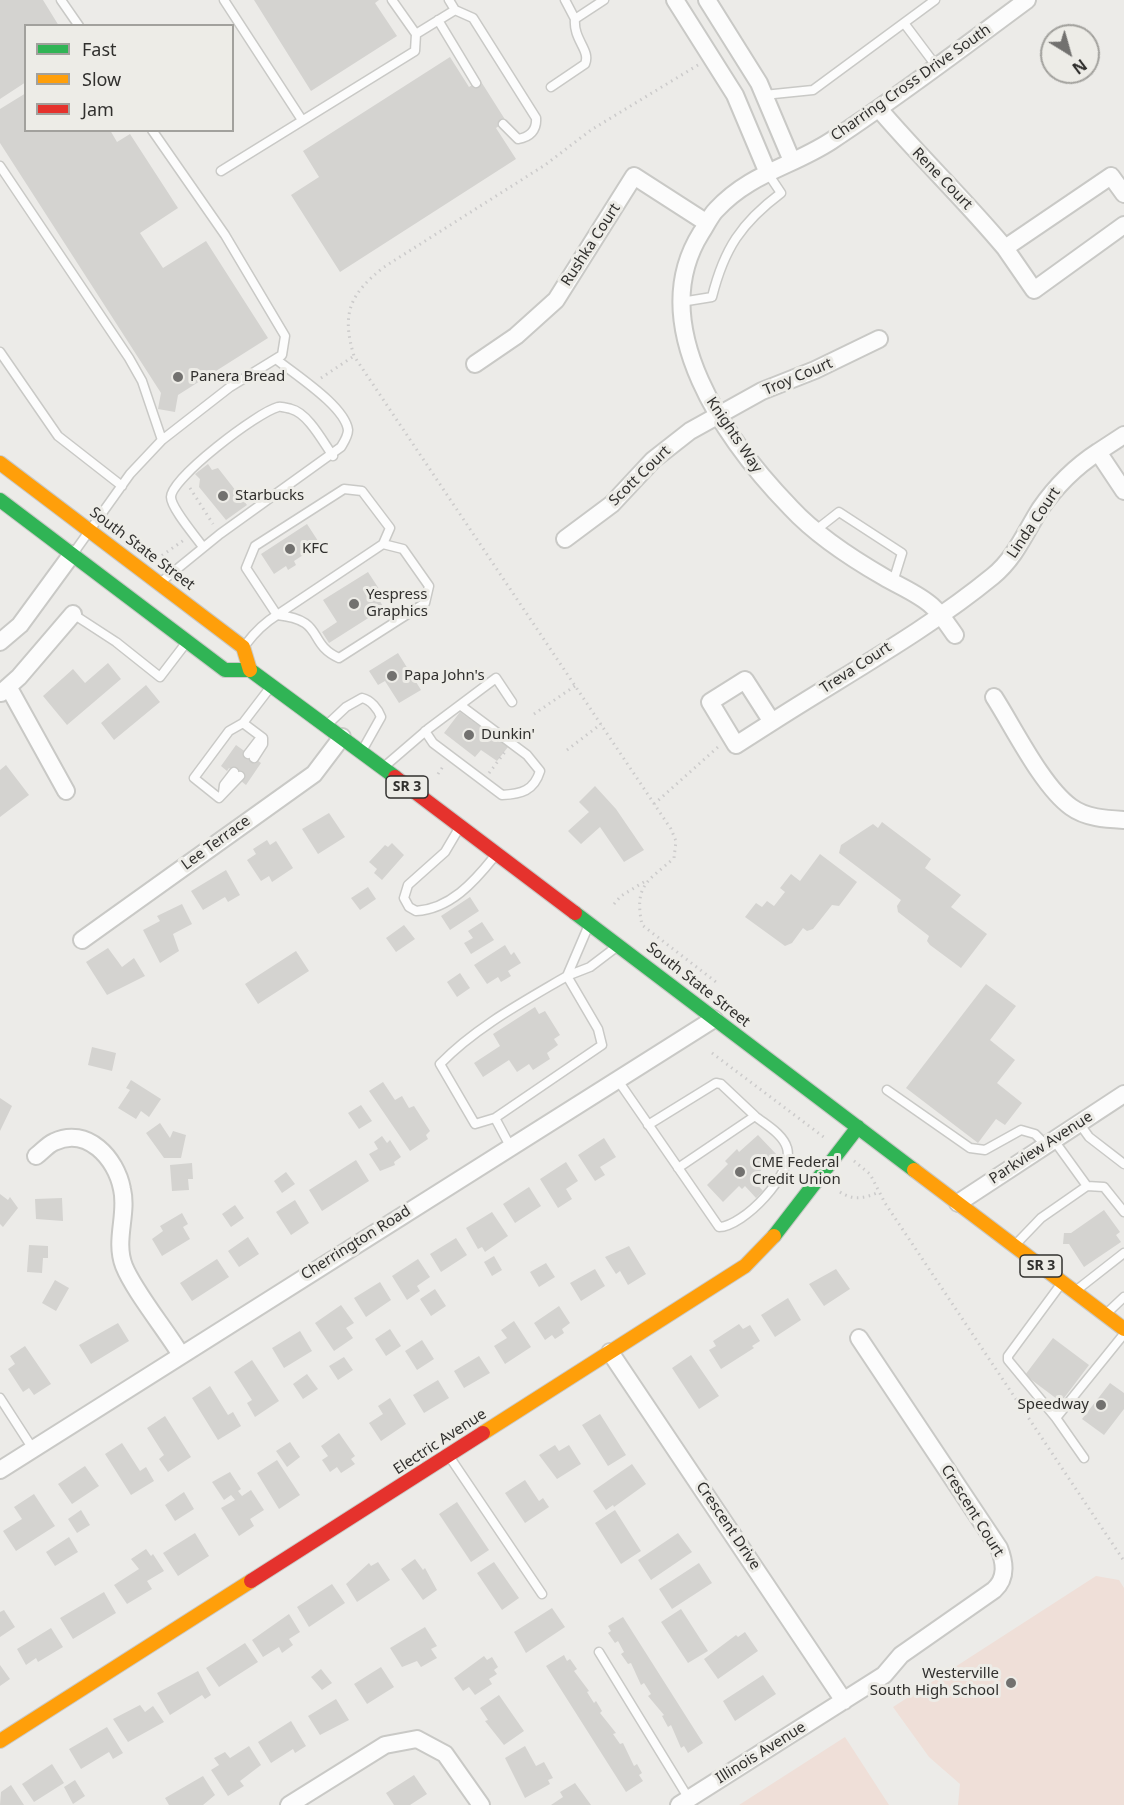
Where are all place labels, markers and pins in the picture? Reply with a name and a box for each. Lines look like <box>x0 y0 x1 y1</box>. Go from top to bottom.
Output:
place label: Panera Bread <box>190 368 285 386</box>
marker: Panera Bread <box>171 370 185 384</box>
place label: Starbucks <box>235 487 304 505</box>
marker: Starbucks <box>216 489 230 503</box>
place label: KFC <box>302 540 329 558</box>
marker: KFC <box>283 542 297 556</box>
place label: Yespress Graphics <box>366 586 428 621</box>
marker: Yespress Graphics <box>347 597 361 611</box>
place label: Papa John's <box>404 667 485 685</box>
marker: Papa John's <box>385 669 399 683</box>
place label: Dunkin' <box>481 726 535 744</box>
marker: Dunkin' <box>462 728 476 742</box>
place label: CME Federal Credit Union <box>752 1154 841 1189</box>
marker: CME Federal Credit Union <box>733 1165 747 1179</box>
place label: Speedway <box>1018 1396 1089 1414</box>
marker: Speedway <box>1094 1398 1108 1412</box>
place label: Westerville South High School <box>870 1665 999 1700</box>
marker: Westerville South High School <box>1004 1676 1018 1690</box>

